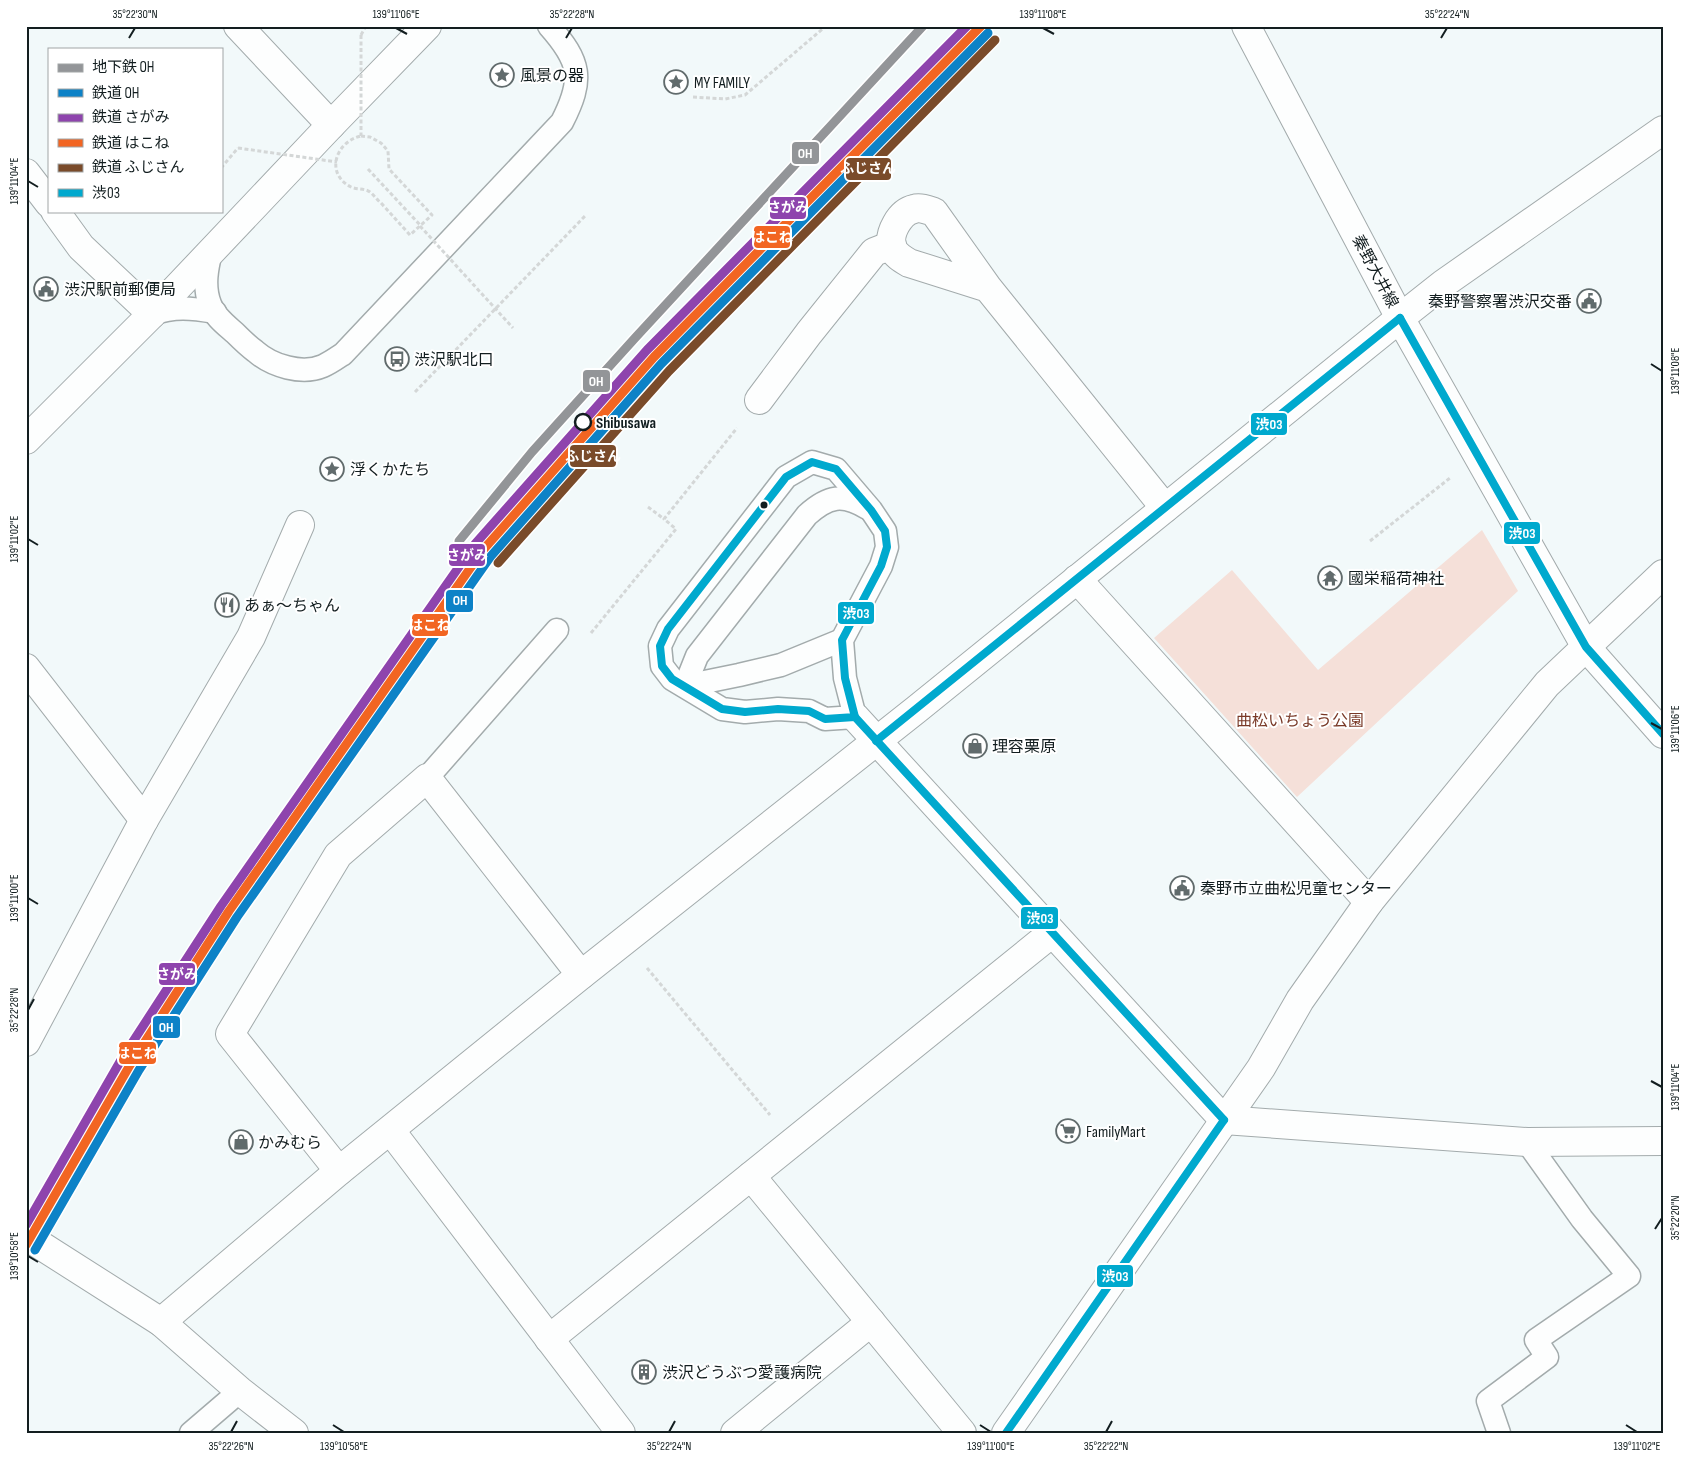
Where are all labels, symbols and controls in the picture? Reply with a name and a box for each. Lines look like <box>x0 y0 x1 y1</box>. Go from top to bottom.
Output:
text: 35°22'30"N <box>112 7 158 22</box>
text: 139°11'06"E <box>372 7 420 22</box>
text: 35°22'28"N <box>550 7 594 22</box>
text: 139°11'08"E <box>1019 7 1067 22</box>
text: 35°22'24"N <box>1425 7 1469 22</box>
legend <box>48 48 222 212</box>
text: 地下鉄 OH <box>92 58 154 77</box>
place icon: 風景の器 <box>489 62 515 88</box>
place label: 風景の器 <box>520 67 584 86</box>
place icon: MY FAMILY <box>663 69 689 95</box>
place label: MY FAMILY <box>694 74 750 93</box>
text: 鉄道 OH <box>92 84 139 103</box>
text: 鉄道 さがみ <box>92 108 169 127</box>
text: 鉄道 はこね <box>92 134 169 153</box>
line badge: OH <box>791 141 820 165</box>
text: OH <box>798 145 812 162</box>
text: 139°11'04"E <box>7 157 22 204</box>
line badge: ふじさん <box>845 157 892 181</box>
text: 鉄道 ふじさん <box>92 158 184 177</box>
text: ふじさん <box>840 160 896 177</box>
text: 渋03 <box>92 184 120 203</box>
line badge: さがみ <box>769 196 807 220</box>
text: さがみ <box>767 199 809 216</box>
line badge: はこね <box>753 225 791 249</box>
text: はこね <box>751 229 793 246</box>
street label: 秦野大井線 <box>1348 232 1402 311</box>
public building icon: 渋沢駅前郵便局 <box>33 276 59 302</box>
place label: 渋沢駅前郵便局 <box>64 281 176 300</box>
public building icon: 秦野警察署渋沢交番 <box>1576 288 1602 314</box>
place label: 秦野警察署渋沢交番 <box>1428 293 1572 312</box>
bus stop icon: 渋沢駅北口 <box>384 346 410 372</box>
text: 139°11'08"E <box>1668 347 1683 395</box>
place label: 渋沢駅北口 <box>414 351 494 370</box>
line badge: OH <box>582 369 611 393</box>
text: OH <box>589 373 603 390</box>
line badge: 渋03 <box>1250 412 1288 436</box>
marker: Shibusawa <box>574 413 592 431</box>
place label: Shibusawa <box>596 414 656 433</box>
text: 渋03 <box>1256 416 1282 433</box>
line badge: ふじさん <box>569 444 617 468</box>
text: ふじさん <box>565 448 621 465</box>
place icon: 浮くかたち <box>319 456 345 482</box>
place label: 浮くかたち <box>350 461 430 480</box>
unlabelled marker <box>759 500 769 510</box>
text: 139°11'02"E <box>7 516 22 562</box>
line badge: 渋03 <box>1503 521 1541 545</box>
text: 渋03 <box>1509 525 1535 542</box>
line badge: さがみ <box>448 543 486 567</box>
text: さがみ <box>446 547 488 564</box>
temple icon: 國栄稲荷神社 <box>1317 565 1343 591</box>
place label: 國栄稲荷神社 <box>1348 570 1444 589</box>
line badge: OH <box>445 589 474 613</box>
restaurant icon: あぁ～ちゃん <box>214 592 240 618</box>
text: OH <box>453 592 467 609</box>
place label: あぁ～ちゃん <box>244 597 340 616</box>
line badge: 渋03 <box>837 601 875 625</box>
text: 渋03 <box>843 605 869 622</box>
line badge: はこね <box>411 613 449 637</box>
text: はこね <box>409 617 451 634</box>
text: 139°11'06"E <box>1668 705 1683 753</box>
park label: 曲松いちょう公園 <box>1236 712 1364 731</box>
shop icon: 理容栗原 <box>962 733 988 759</box>
place label: 理容栗原 <box>992 738 1056 757</box>
text: 139°11'00"E <box>7 874 22 922</box>
public building icon: 秦野市立曲松児童センター <box>1169 875 1195 901</box>
place label: 秦野市立曲松児童センター <box>1200 880 1392 899</box>
line badge: 渋03 <box>1020 906 1059 930</box>
text: 渋03 <box>1027 910 1053 927</box>
line badge: さがみ <box>158 962 196 986</box>
text: さがみ <box>156 966 198 983</box>
text: 35°22'28"N <box>7 988 22 1032</box>
line badge: OH <box>152 1015 181 1039</box>
text: OH <box>159 1019 173 1036</box>
line badge: はこね <box>118 1041 157 1065</box>
text: はこね <box>116 1045 158 1062</box>
text: 139°11'04"E <box>1668 1063 1683 1110</box>
supermarket icon: FamilyMart <box>1055 1118 1081 1144</box>
place label: FamilyMart <box>1086 1123 1146 1142</box>
shop icon: かみむら <box>228 1129 254 1155</box>
place label: かみむら <box>258 1134 322 1153</box>
text: 35°22'20"N <box>1668 1195 1683 1241</box>
text: 139°10'58"E <box>7 1232 22 1280</box>
line badge: 渋03 <box>1096 1264 1134 1288</box>
text: 渋03 <box>1102 1268 1128 1285</box>
building icon: 渋沢どうぶつ愛護病院 <box>631 1359 657 1385</box>
place label: 渋沢どうぶつ愛護病院 <box>662 1364 822 1383</box>
text: 35°22'26"N <box>208 1439 254 1454</box>
text: 139°10'58"E <box>320 1439 368 1454</box>
text: 35°22'24"N <box>647 1439 691 1454</box>
text: 139°11'00"E <box>967 1439 1015 1454</box>
text: 35°22'22"N <box>1084 1439 1128 1454</box>
text: 139°11'02"E <box>1614 1439 1660 1454</box>

